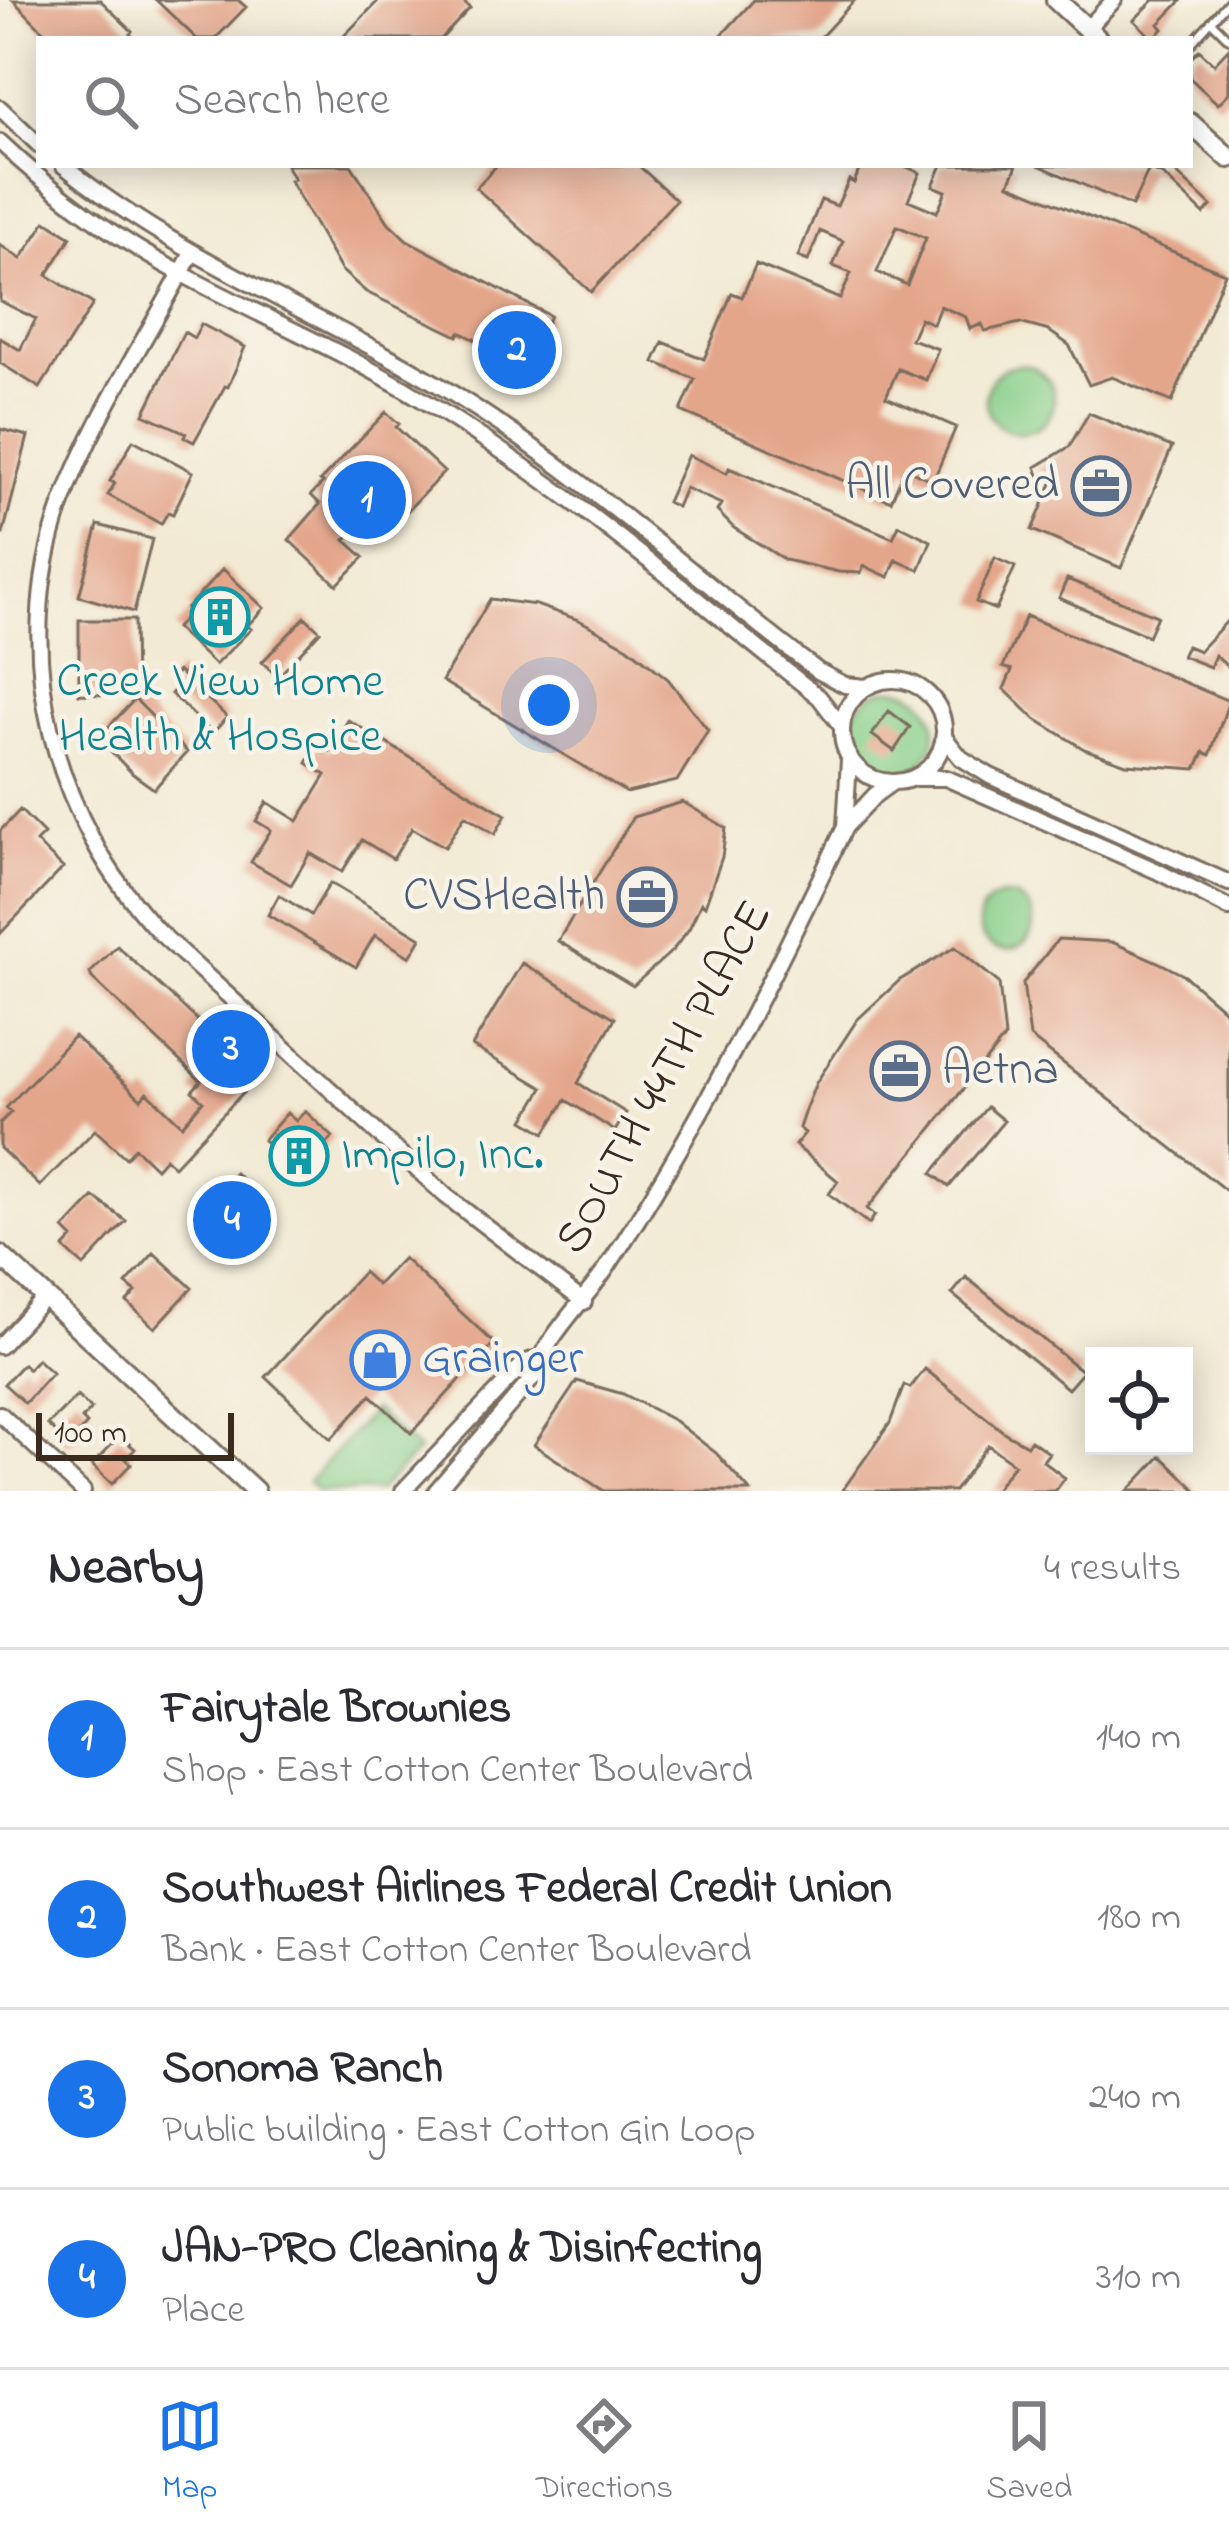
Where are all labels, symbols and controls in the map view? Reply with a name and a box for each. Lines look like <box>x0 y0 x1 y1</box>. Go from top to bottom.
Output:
search box <box>36 36 1193 168</box>
icon: search <box>78 69 144 135</box>
text: Search here <box>174 69 390 135</box>
pin: 2 <box>478 305 556 395</box>
place label: All Covered <box>845 451 1059 521</box>
pin: 1 <box>328 455 406 545</box>
office icon: All Covered <box>1070 455 1132 517</box>
building icon: Creek View Home Health & Hospice <box>189 586 251 648</box>
place label: Creek View Home Health & Hospice <box>56 648 384 773</box>
your location <box>519 675 579 735</box>
place label: CVSHealth <box>403 862 605 932</box>
office icon: CVSHealth <box>616 866 678 928</box>
street label: SOUTH 44TH PLACE <box>539 888 791 1268</box>
pin: 3 <box>192 1004 270 1094</box>
place label: Aetna <box>942 1036 1059 1106</box>
office icon: Aetna <box>869 1040 931 1102</box>
place label: Impilo, Inc. <box>341 1121 544 1191</box>
building icon: Impilo, Inc. <box>268 1125 330 1187</box>
pin: 4 <box>193 1175 271 1265</box>
place label: Grainger <box>422 1325 583 1396</box>
shop icon: Grainger <box>349 1329 411 1391</box>
map controls <box>1085 1347 1193 1455</box>
button: locate <box>1085 1347 1193 1455</box>
scale bar <box>36 1407 234 1460</box>
text: 100 m <box>54 1410 127 1458</box>
text: Nearby <box>48 1532 204 1607</box>
text: 4 results <box>1044 1541 1181 1598</box>
text: Fairytale Brownies <box>162 1677 511 1743</box>
text: 1 <box>81 1710 93 1767</box>
text: 140 m <box>1096 1710 1181 1767</box>
text: Shop · East Cotton Center Boulevard <box>162 1743 753 1800</box>
text: Southwest Airlines Federal Credit Union <box>162 1857 892 1923</box>
text: 2 <box>77 1890 97 1947</box>
text: 180 m <box>1097 1890 1181 1947</box>
text: Bank · East Cotton Center Boulevard <box>162 1923 751 1980</box>
text: Sonoma Ranch <box>162 2037 443 2103</box>
text: 3 <box>79 2070 95 2127</box>
text: 240 m <box>1089 2070 1181 2127</box>
text: Public building · East Cotton Gin Loop <box>162 2103 756 2160</box>
text: JAN-PRO Cleaning & Disinfecting <box>162 2217 762 2283</box>
text: 4 <box>79 2250 95 2307</box>
text: 310 m <box>1096 2250 1181 2307</box>
text: Place <box>162 2283 245 2340</box>
tab: Map <box>157 2393 223 2513</box>
tab: Directions <box>536 2393 673 2513</box>
tab: Saved <box>986 2393 1072 2513</box>

